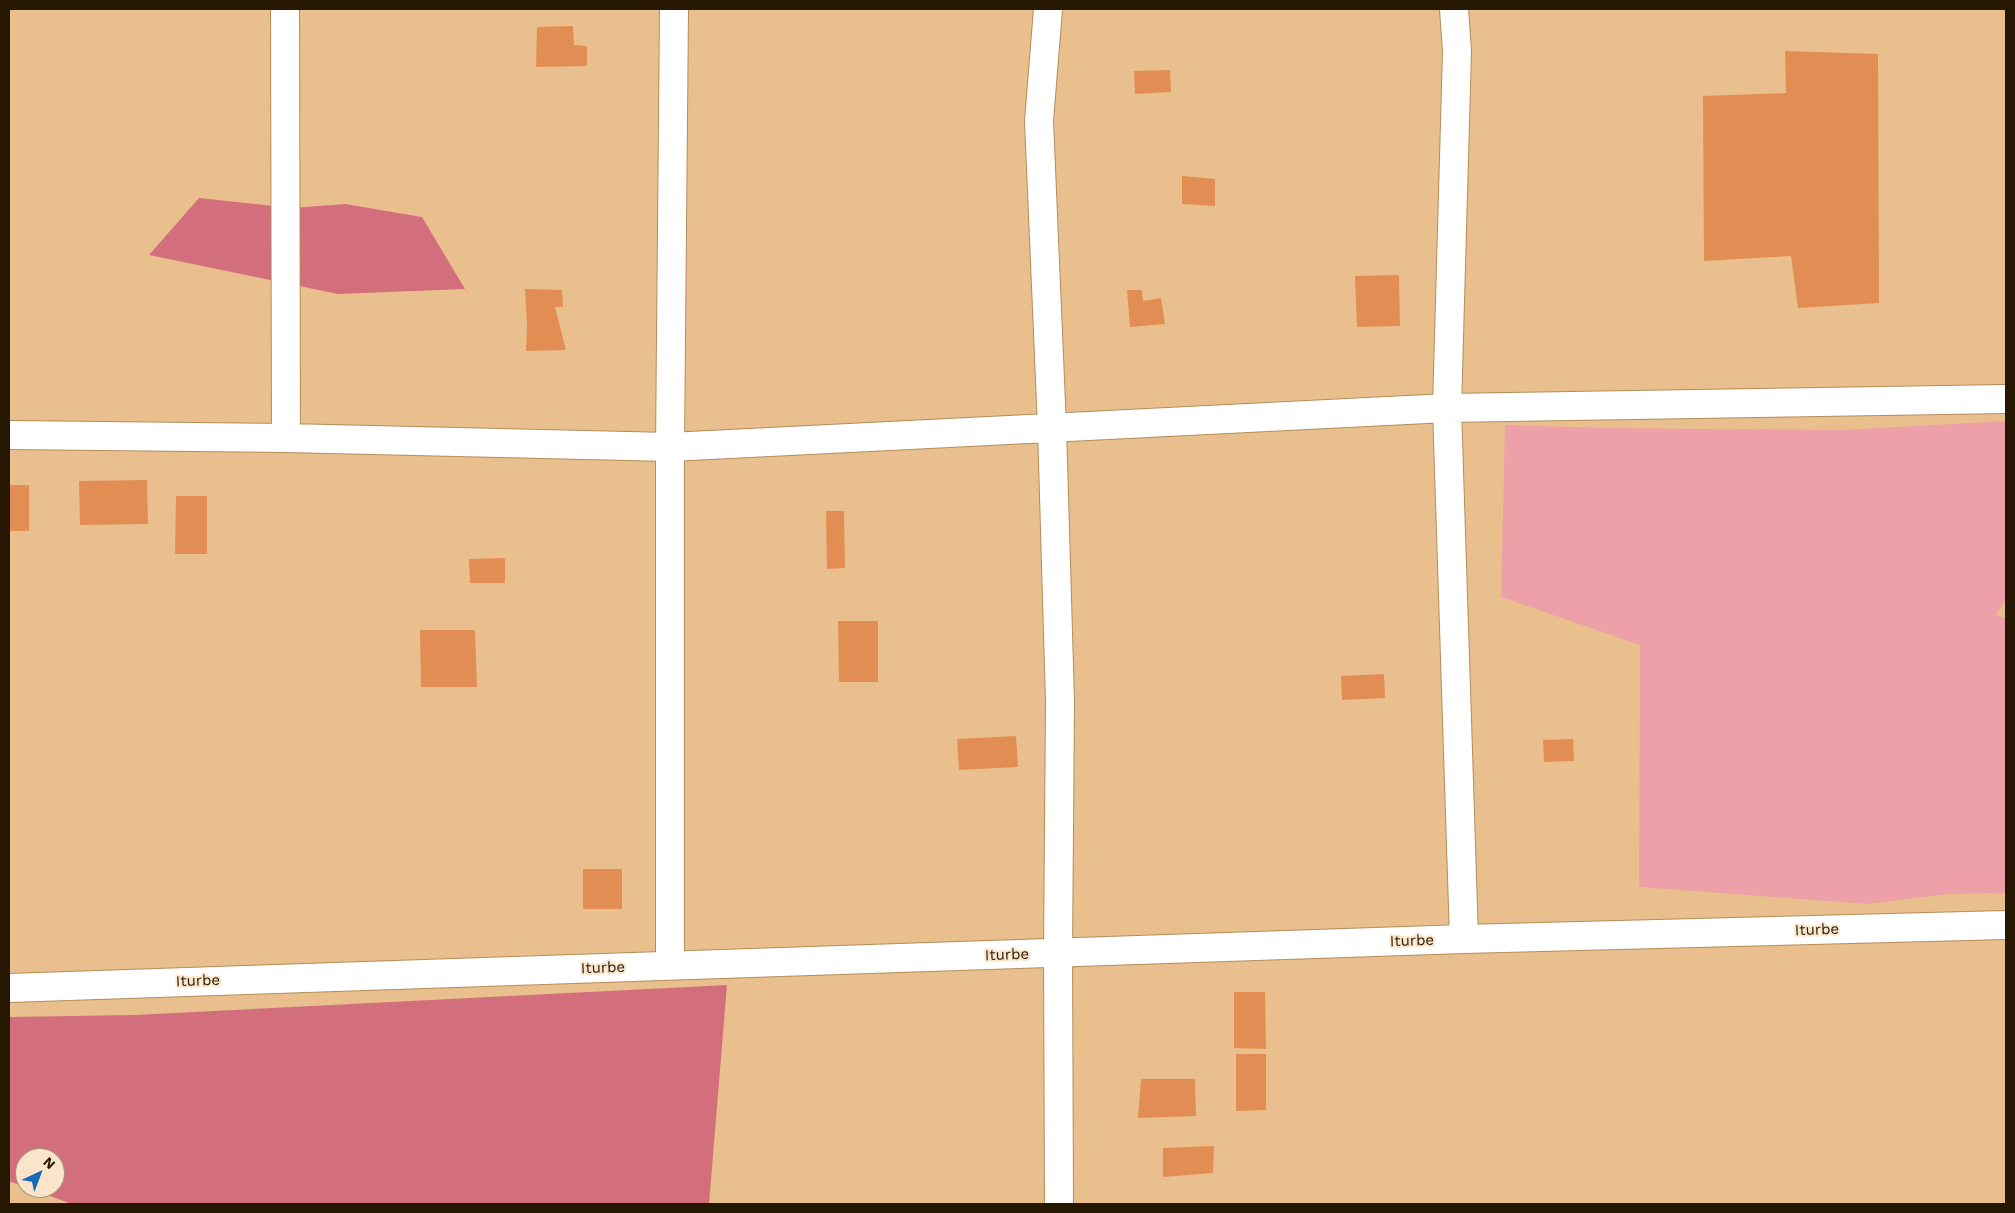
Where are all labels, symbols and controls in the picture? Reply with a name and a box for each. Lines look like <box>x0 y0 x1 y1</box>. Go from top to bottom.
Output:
street label: Iturbe <box>1795 920 1839 940</box>
street label: Iturbe <box>1390 931 1434 951</box>
street label: Iturbe <box>985 945 1029 965</box>
street label: Iturbe <box>581 958 625 978</box>
street label: Iturbe <box>176 971 220 991</box>
north arrow <box>15 1148 65 1198</box>
text: N <box>40 1153 59 1172</box>

